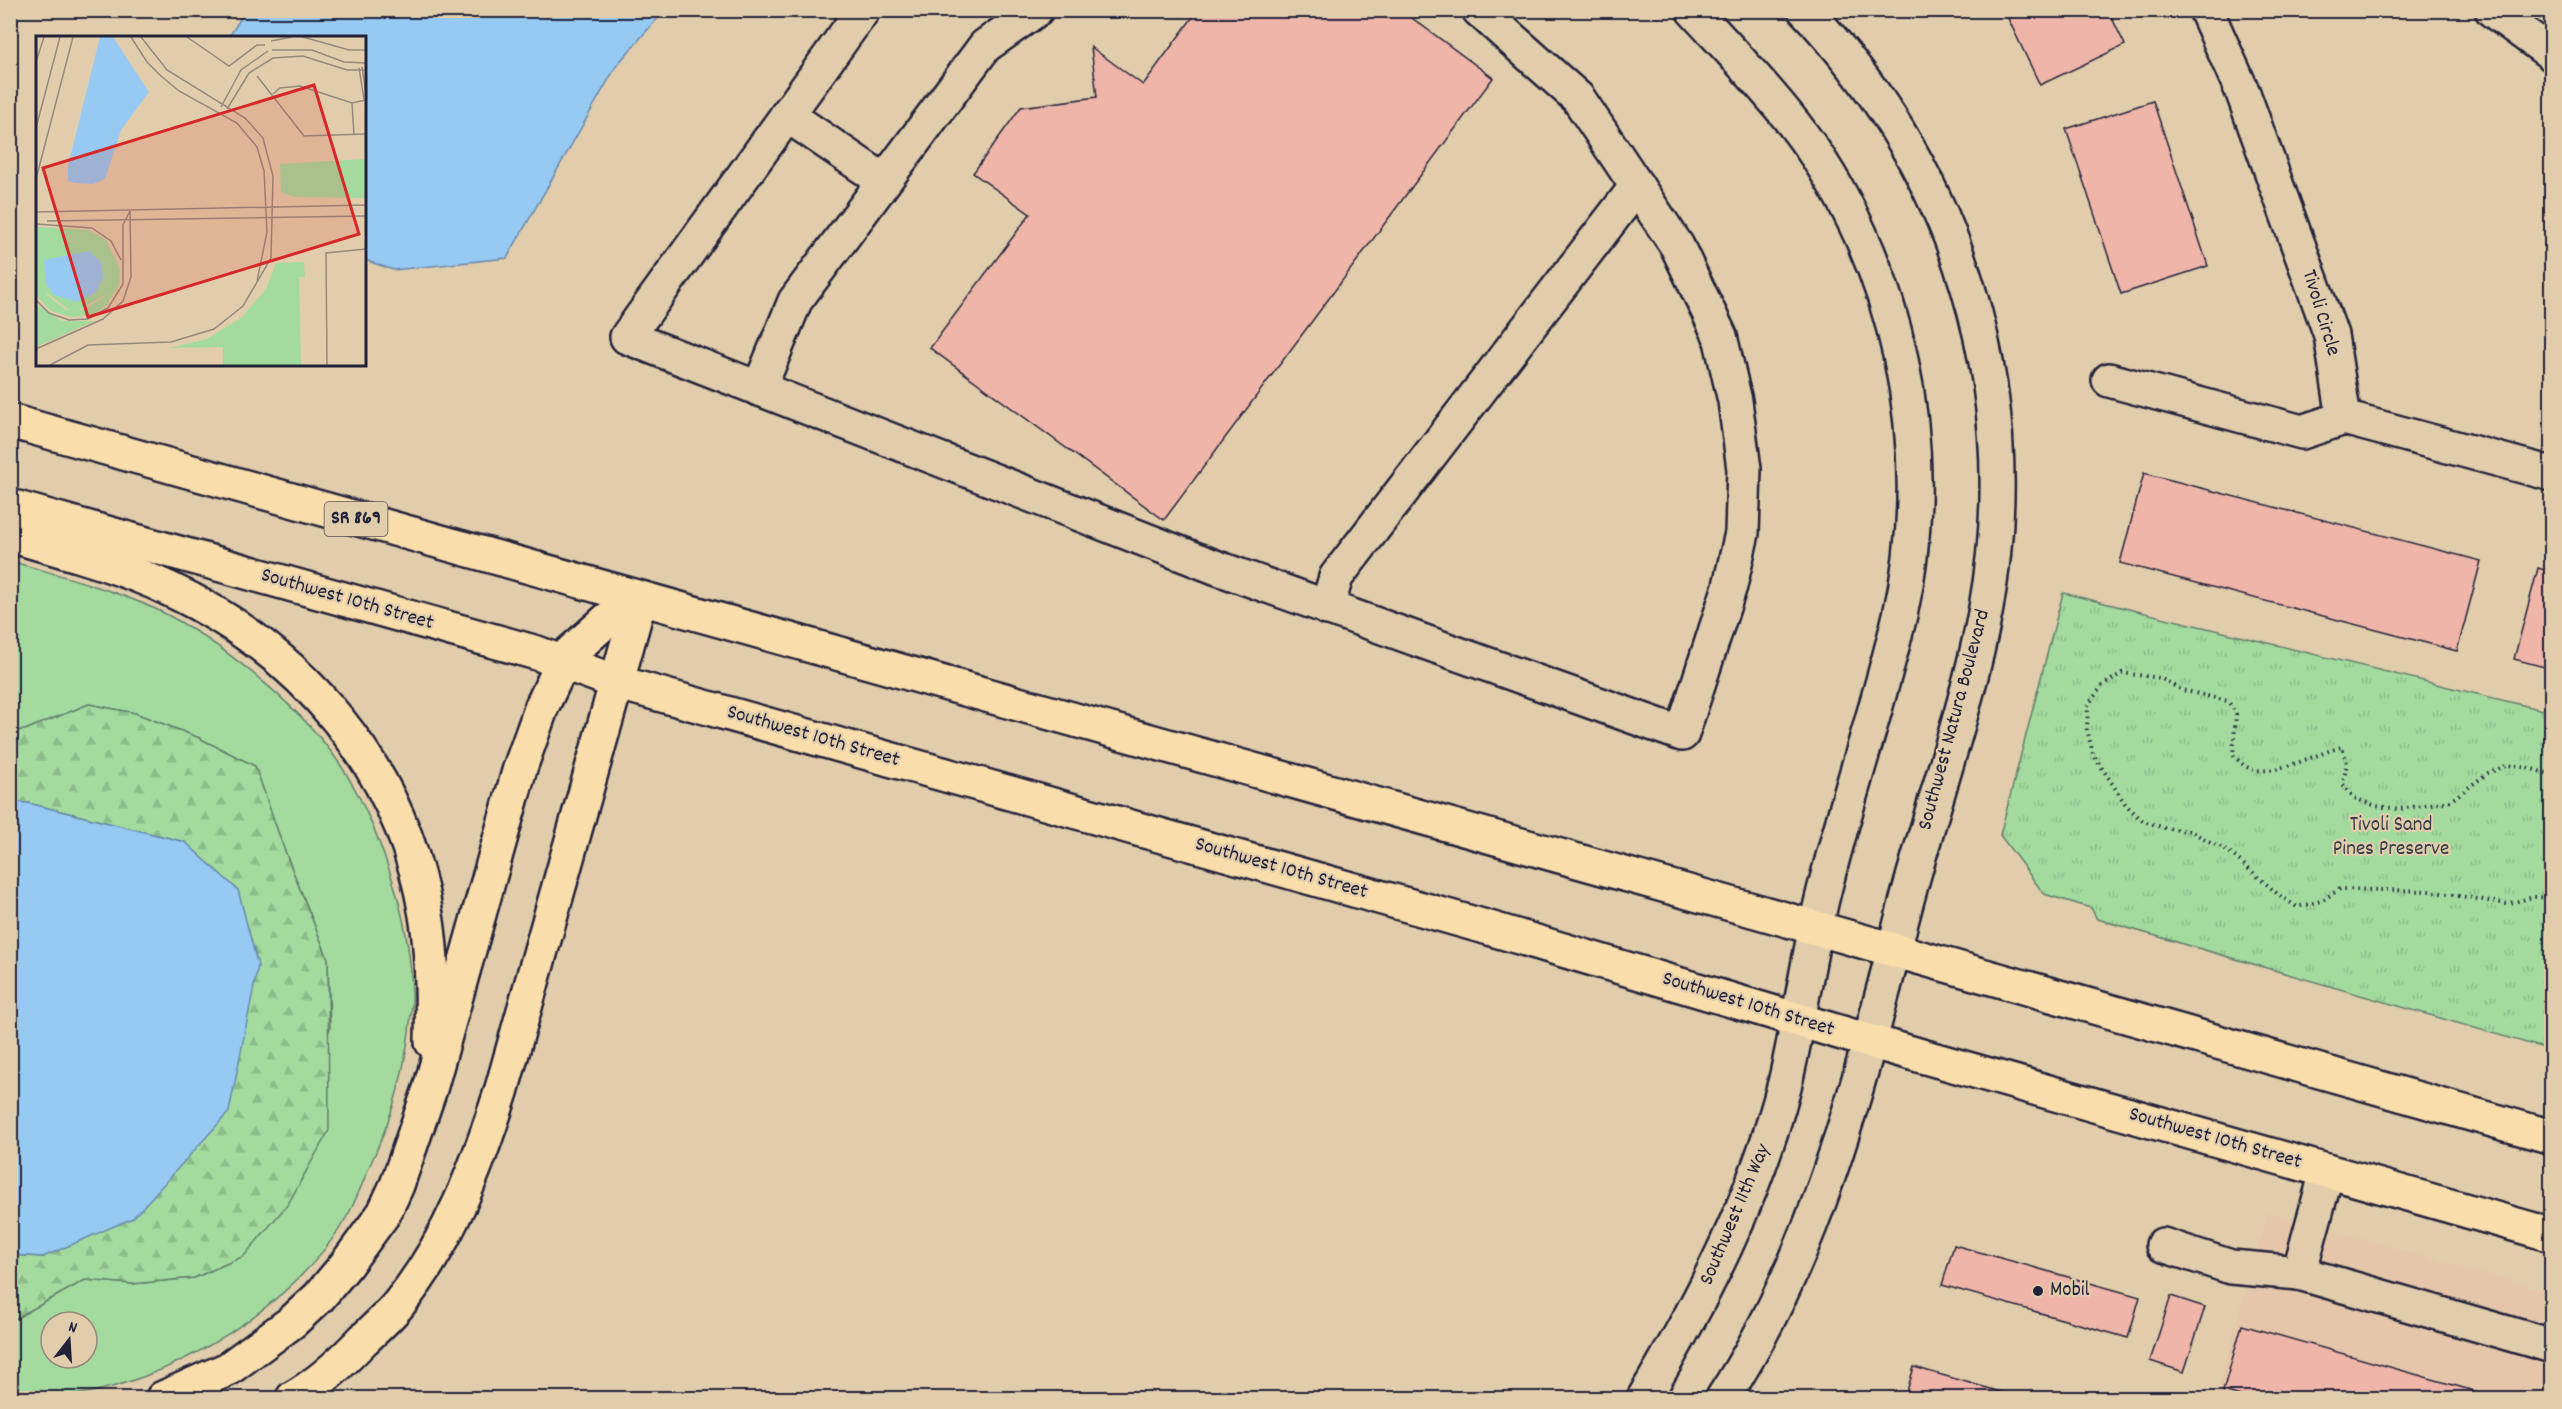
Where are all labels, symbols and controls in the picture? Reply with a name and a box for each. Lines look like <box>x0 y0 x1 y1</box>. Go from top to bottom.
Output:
inset map <box>36 36 366 366</box>
street label: Tivoli Circle <box>2293 266 2347 360</box>
road number: SR 869 <box>324 502 388 536</box>
street label: Southwest 10th Street <box>257 561 437 639</box>
street label: Southwest Natura Boulevard <box>1911 606 1999 834</box>
street label: Southwest 10th Street <box>723 698 903 776</box>
park label: Tivoli Sand Pines Preserve <box>2333 811 2449 865</box>
street label: Southwest 10th Street <box>1191 830 1371 908</box>
street label: Southwest 10th Street <box>1658 965 1838 1046</box>
street label: Southwest 10th Street <box>2125 1100 2305 1178</box>
street label: Southwest 11th Way <box>1693 1139 1779 1290</box>
place label: Mobil <box>2050 1276 2090 1306</box>
marker: Mobil <box>2031 1284 2045 1298</box>
north arrow <box>39 1310 99 1370</box>
text: N <box>66 1316 80 1340</box>

